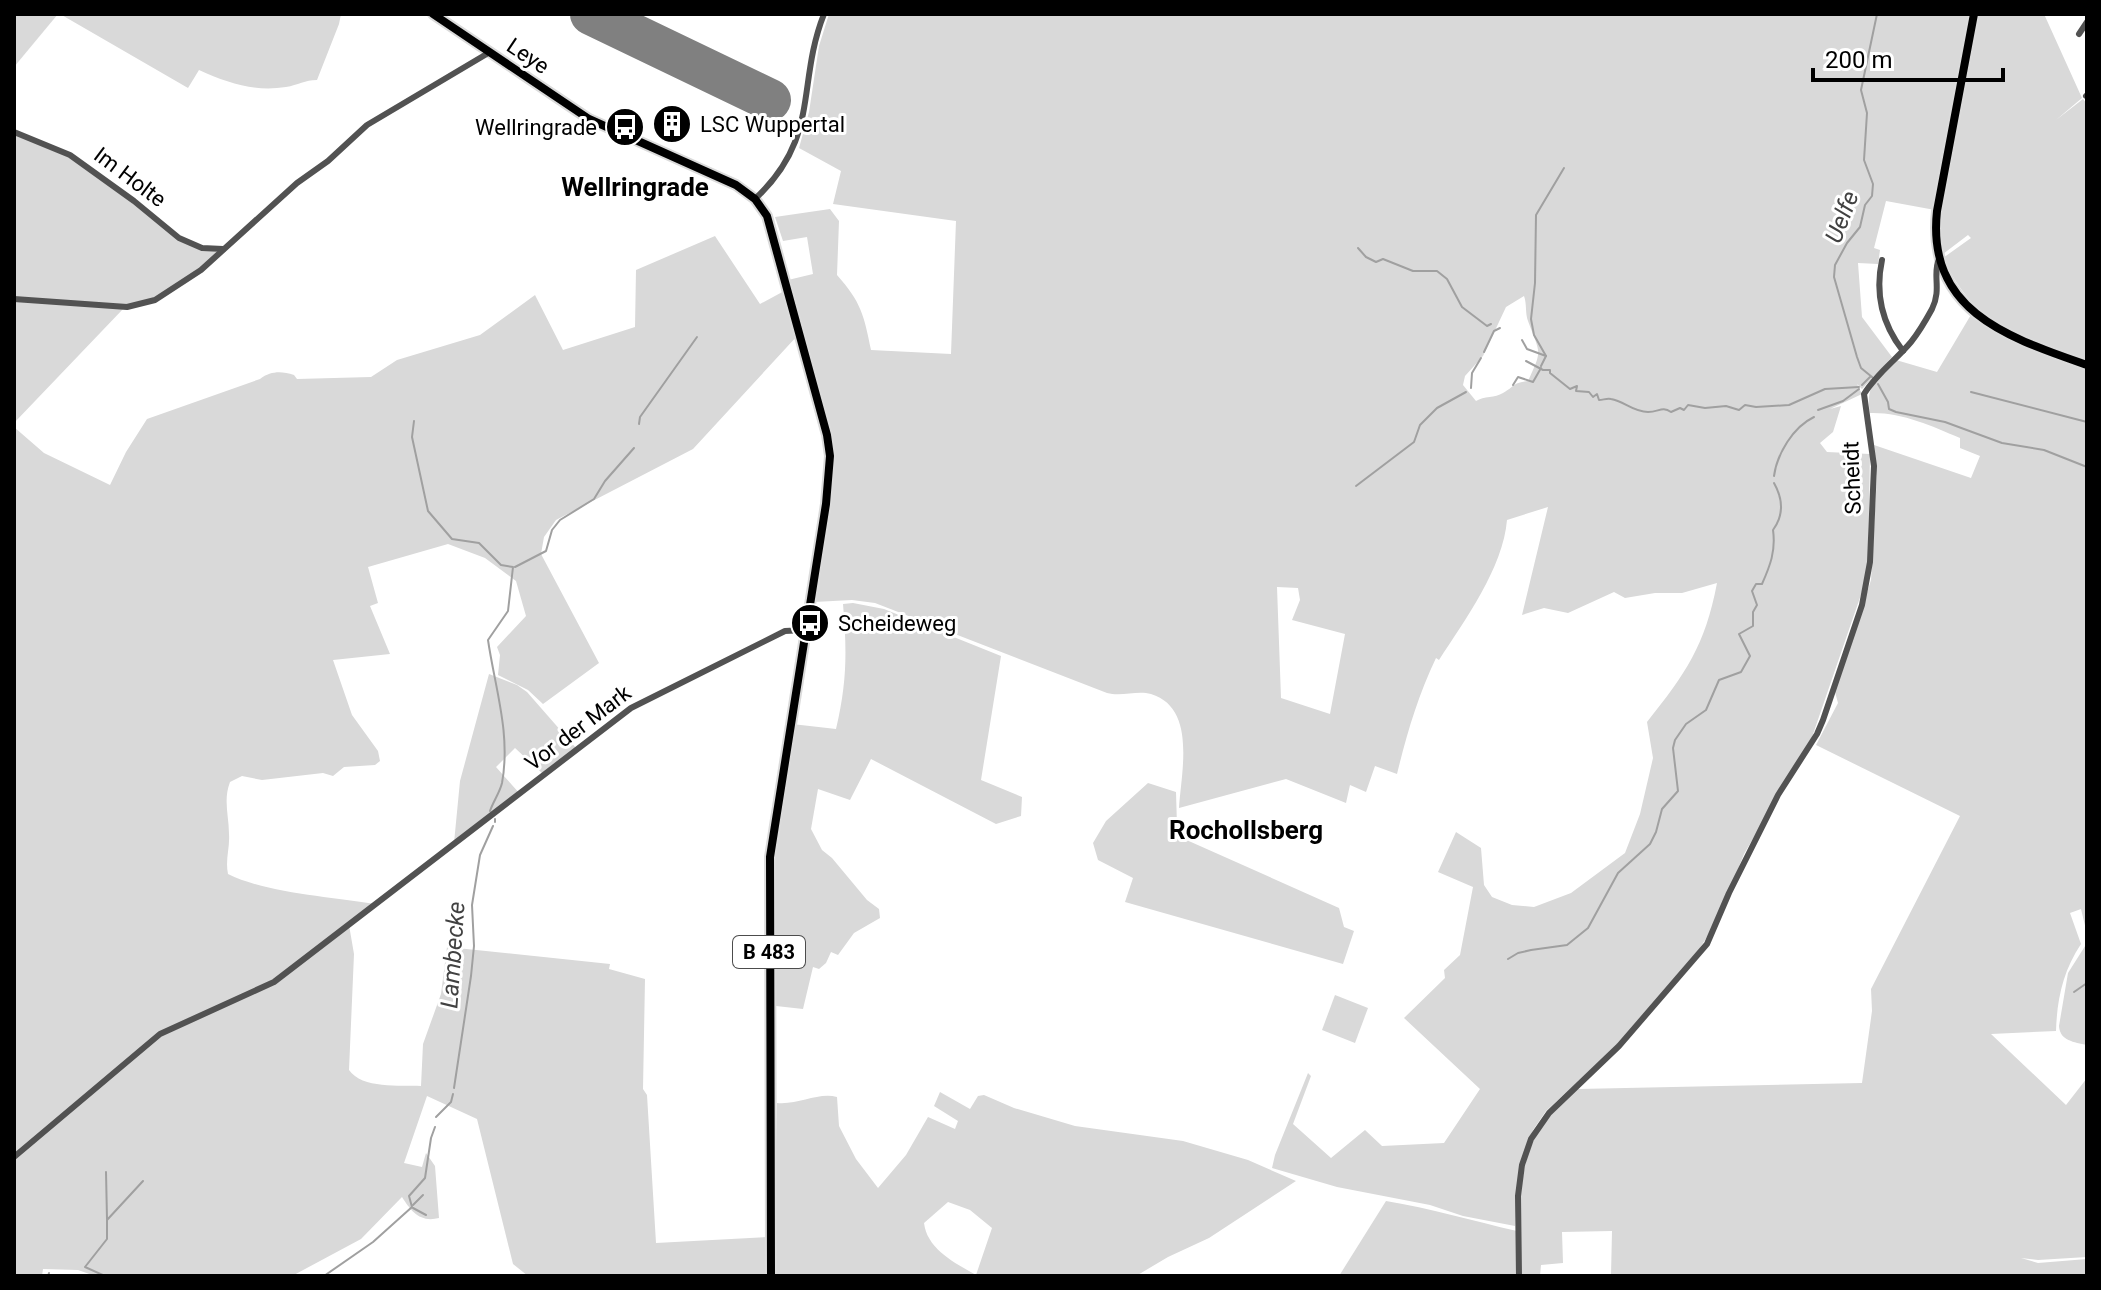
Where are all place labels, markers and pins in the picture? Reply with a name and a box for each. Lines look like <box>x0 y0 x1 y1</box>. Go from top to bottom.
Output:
building icon: LSC Wuppertal <box>651 103 693 145</box>
bus stop icon: Wellringrade <box>604 106 646 148</box>
place label: LSC Wuppertal <box>700 112 845 137</box>
place label: Wellringrade <box>475 115 597 140</box>
bus stop icon: Scheideweg <box>789 602 831 644</box>
place label: Scheideweg <box>838 611 956 636</box>

